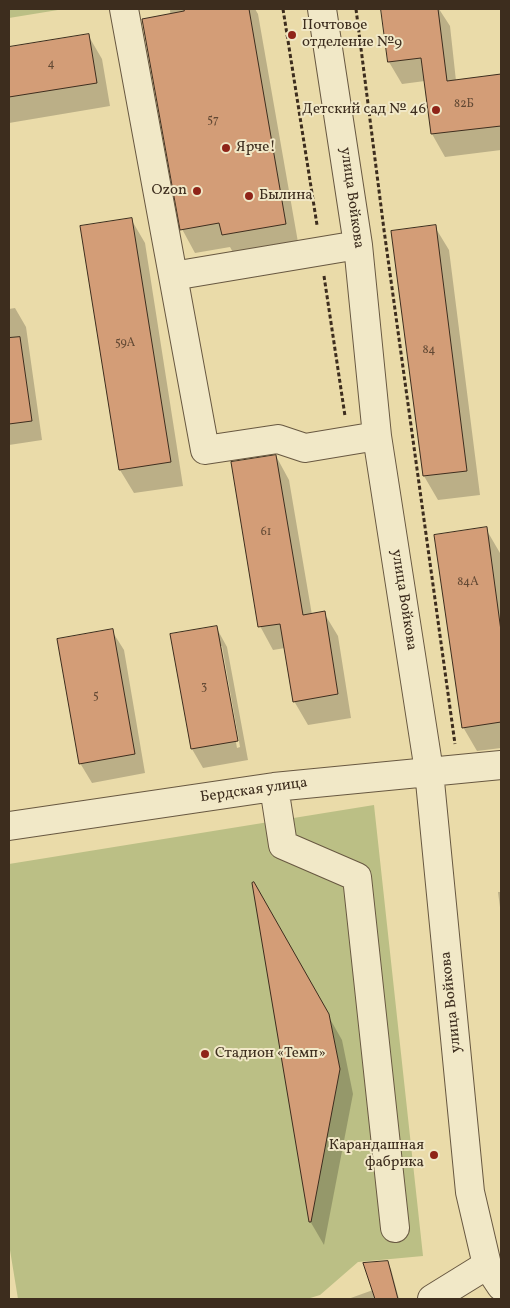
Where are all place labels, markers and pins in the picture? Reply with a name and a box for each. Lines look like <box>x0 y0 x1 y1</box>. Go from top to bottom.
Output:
place label: Почтовое отделение №9 <box>302 17 402 52</box>
marker: Почтовое отделение №9 <box>286 29 298 41</box>
place label: Детский сад № 46 <box>302 101 426 119</box>
marker: Детский сад № 46 <box>430 104 442 116</box>
place label: Ярче! <box>236 139 276 157</box>
marker: Ярче! <box>220 142 232 154</box>
place label: Ozon <box>152 182 187 200</box>
marker: Ozon <box>191 185 203 197</box>
place label: Былина <box>259 187 313 205</box>
marker: Былина <box>243 190 255 202</box>
place label: Стадион «Темп» <box>215 1045 326 1063</box>
marker: Стадион «Темп» <box>199 1048 211 1060</box>
place label: Карандашная фабрика <box>329 1137 424 1172</box>
marker: Карандашная фабрика <box>428 1149 440 1161</box>

